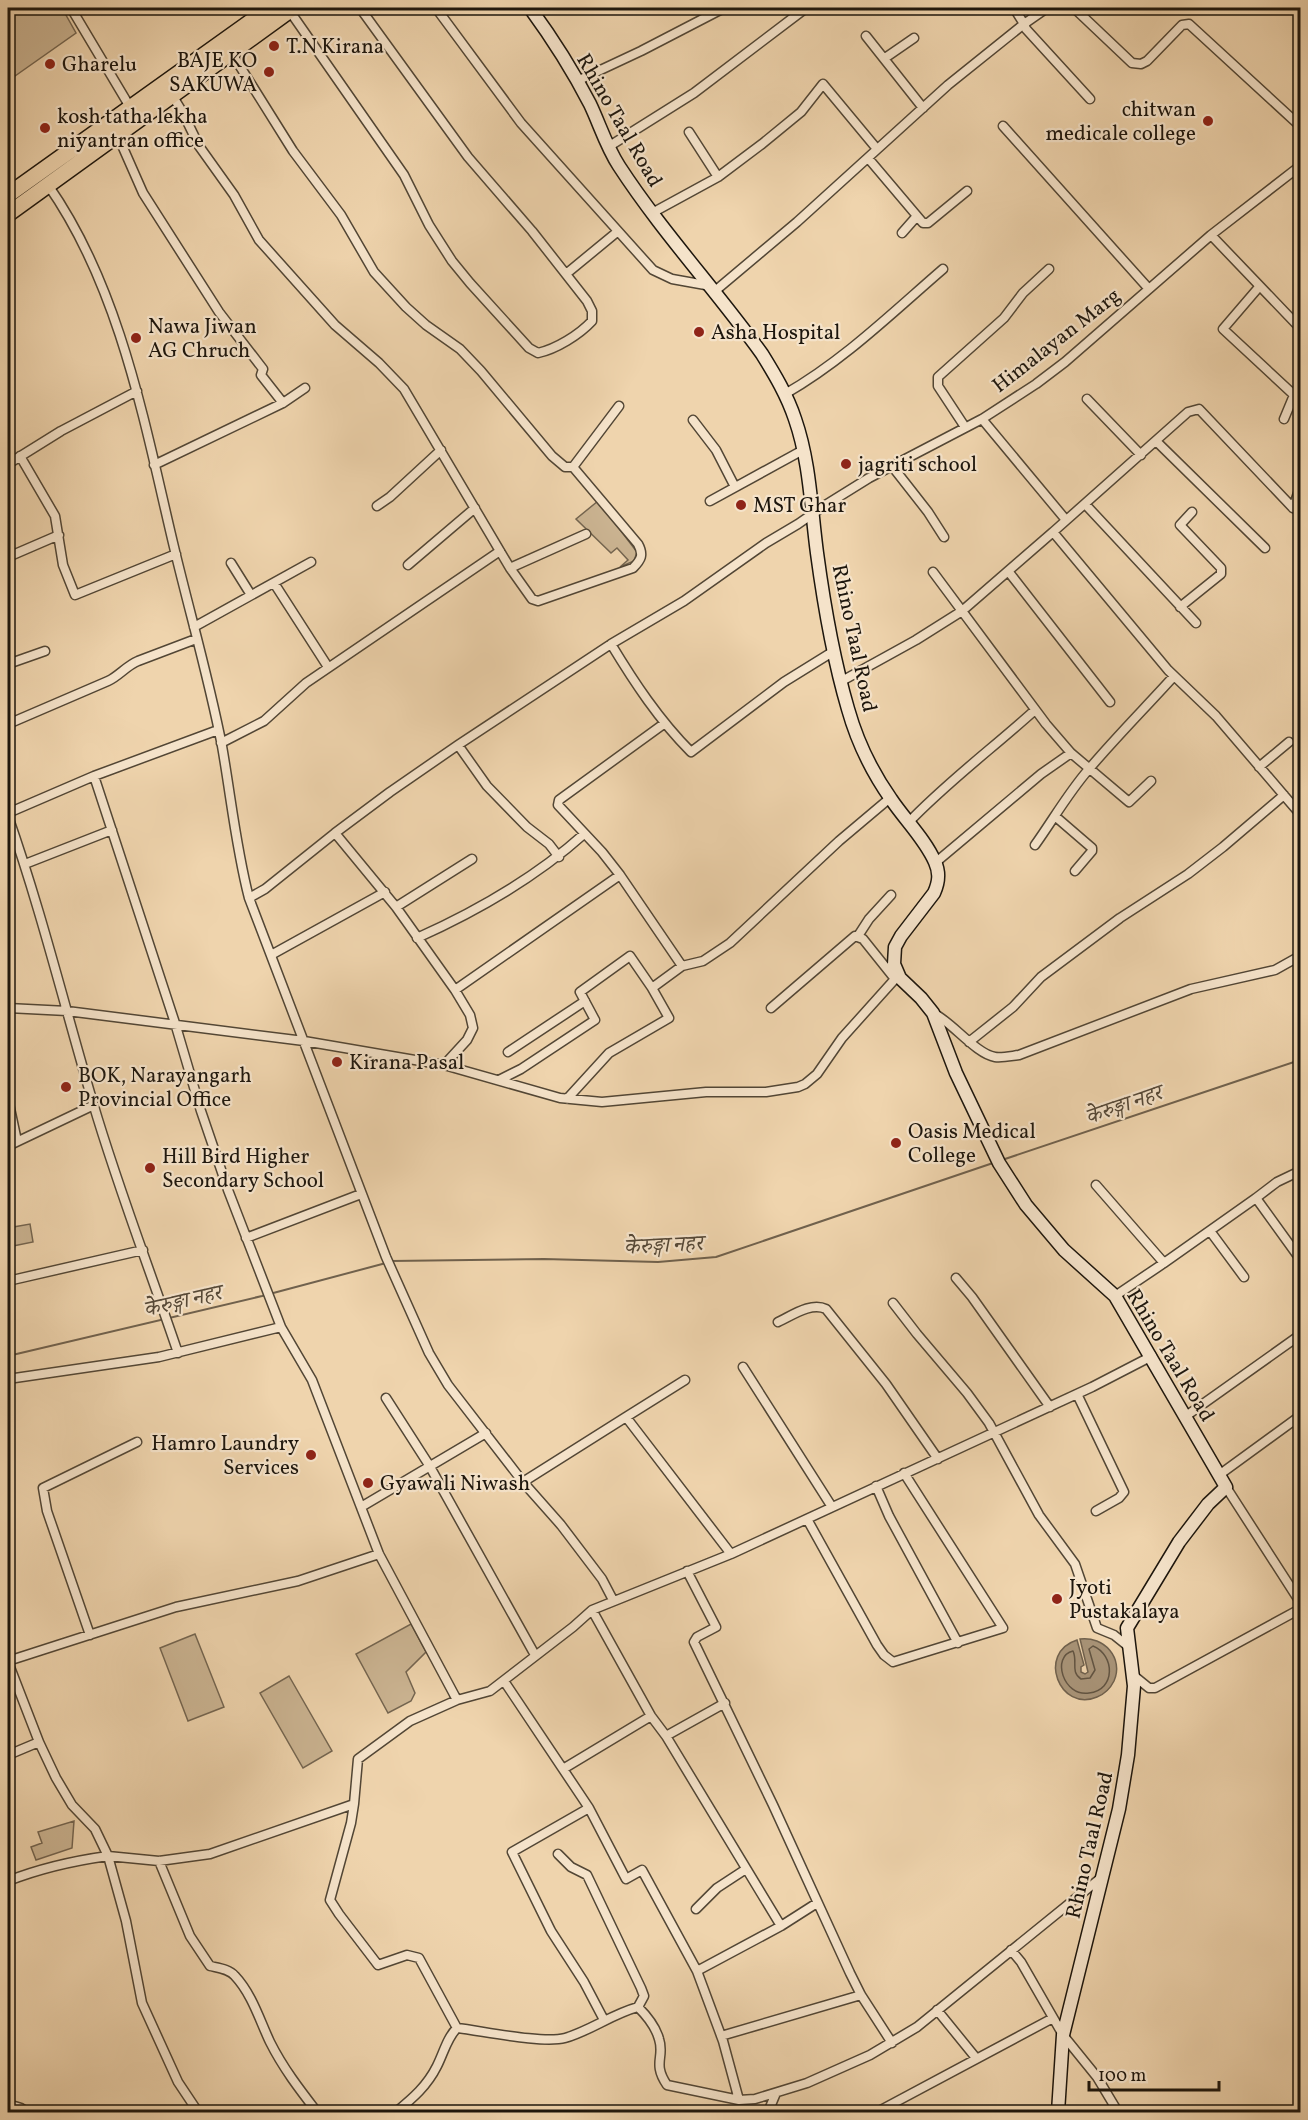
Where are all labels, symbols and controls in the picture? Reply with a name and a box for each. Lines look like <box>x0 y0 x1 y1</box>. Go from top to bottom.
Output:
place label: T.N Kirana <box>286 33 384 62</box>
marker: T.N Kirana <box>267 39 281 53</box>
place label: BAJE KO SAKUWA <box>169 47 257 100</box>
street label: Rhino Taal Road <box>569 48 669 193</box>
place label: Gharelu <box>62 51 137 80</box>
marker: Gharelu <box>43 57 57 71</box>
marker: BAJE KO SAKUWA <box>262 65 276 79</box>
place label: chitwan medicale college <box>1045 96 1196 149</box>
place label: kosh tatha lekha niyantran office <box>57 103 208 156</box>
marker: chitwan medicale college <box>1201 114 1215 128</box>
marker: kosh tatha lekha niyantran office <box>38 121 52 135</box>
street label: Himalayan Marg <box>987 282 1127 400</box>
place label: Nawa Jiwan AG Chruch <box>148 313 257 366</box>
place label: Asha Hospital <box>711 319 840 348</box>
marker: Asha Hospital <box>692 325 706 339</box>
marker: Nawa Jiwan AG Chruch <box>129 331 143 345</box>
place label: jagriti school <box>858 451 977 480</box>
marker: jagriti school <box>839 457 853 471</box>
place label: MST Ghar <box>753 492 846 521</box>
marker: MST Ghar <box>734 498 748 512</box>
street label: Rhino Taal Road <box>824 562 883 715</box>
place label: Kirana Pasal <box>349 1049 464 1078</box>
marker: Kirana Pasal <box>330 1055 344 1069</box>
place label: BOK, Narayangarh Provincial Office <box>78 1062 252 1115</box>
water label: केेरुङ्गा नहर <box>1081 1077 1171 1134</box>
marker: BOK, Narayangarh Provincial Office <box>59 1080 73 1094</box>
place label: Oasis Medical College <box>908 1118 1036 1171</box>
marker: Oasis Medical College <box>889 1136 903 1150</box>
place label: Hill Bird Higher Secondary School <box>162 1143 324 1196</box>
marker: Hill Bird Higher Secondary School <box>143 1161 157 1175</box>
water label: केेरुङ्गा नहर <box>623 1229 708 1264</box>
water label: केेरुङ्गा नहर <box>141 1277 229 1326</box>
street label: Rhino Taal Road <box>1119 1284 1221 1428</box>
place label: Hamro Laundry Services <box>151 1430 300 1483</box>
marker: Hamro Laundry Services <box>304 1448 318 1462</box>
place label: Gyawali Niwash <box>380 1470 530 1499</box>
marker: Gyawali Niwash <box>361 1476 375 1490</box>
place label: Jyoti Pustakalaya <box>1069 1574 1180 1627</box>
marker: Jyoti Pustakalaya <box>1050 1592 1064 1606</box>
street label: Rhino Taal Road <box>1059 1769 1121 1922</box>
scale bar <box>1089 2054 1220 2092</box>
text: 100 m <box>1098 2064 1147 2089</box>

